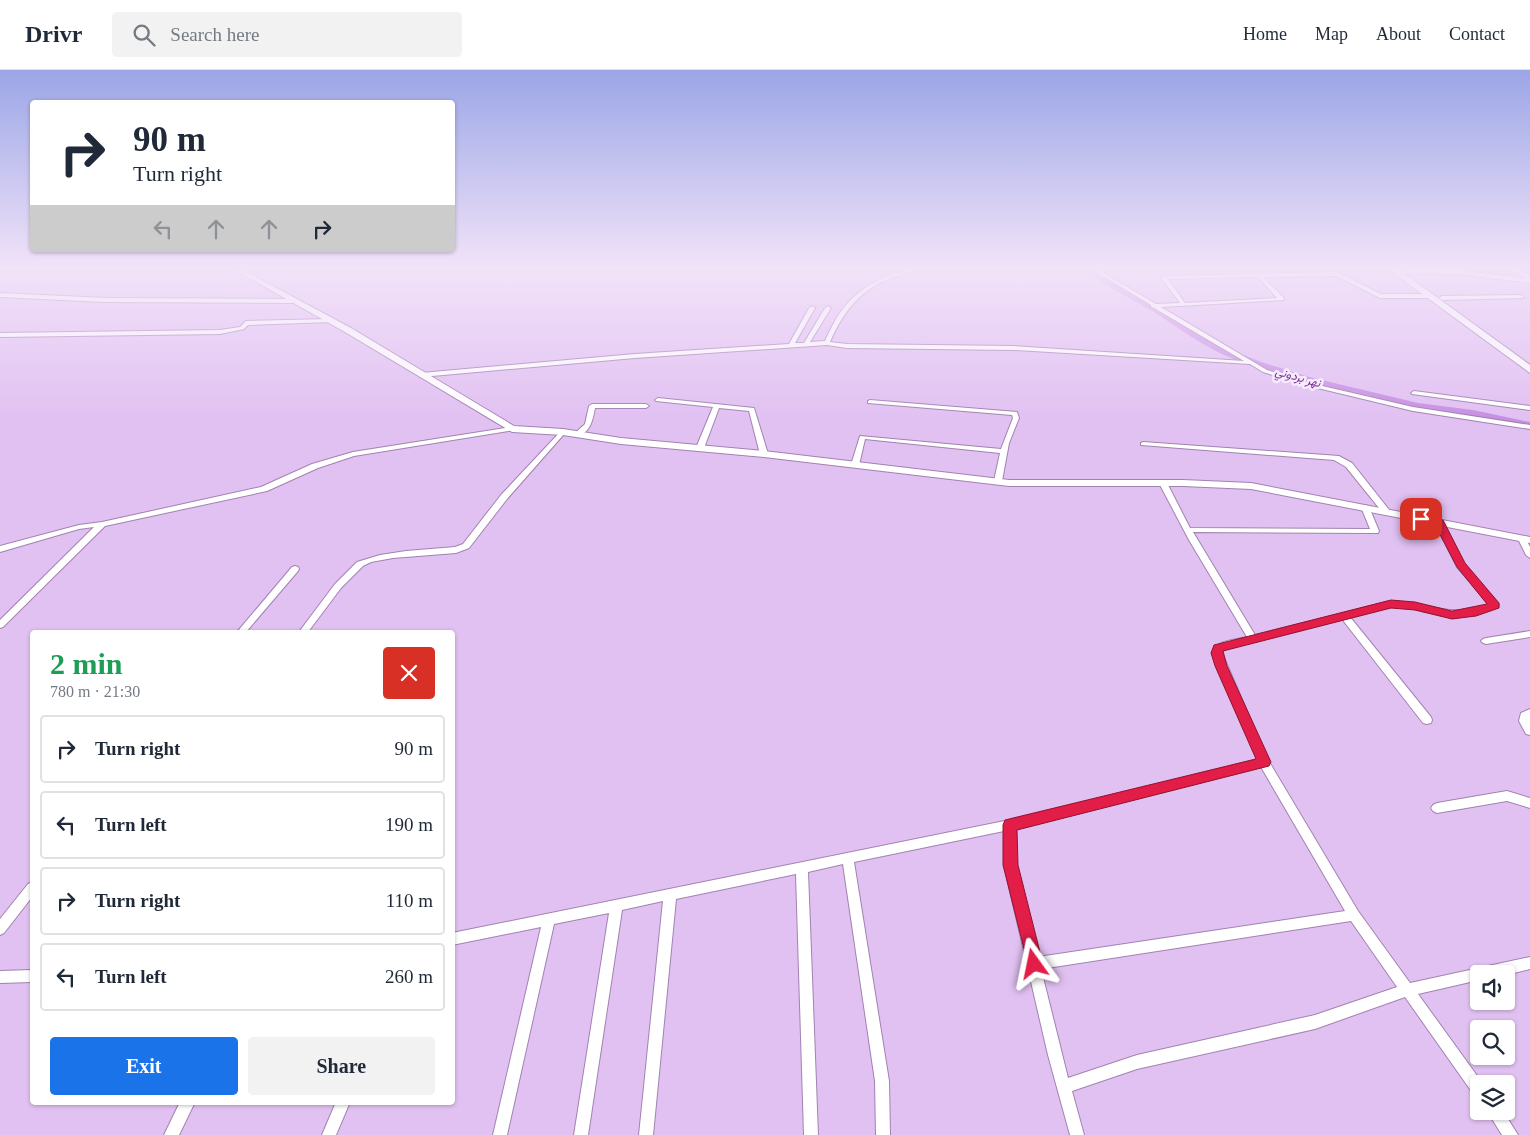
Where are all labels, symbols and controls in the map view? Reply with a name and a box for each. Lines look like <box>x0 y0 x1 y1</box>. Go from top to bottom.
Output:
search box <box>112 12 462 57</box>
text: Drivr <box>25 21 82 47</box>
icon: search <box>130 21 158 49</box>
text: Search here <box>170 24 259 45</box>
text: Home <box>1243 24 1287 44</box>
text: Map <box>1315 24 1348 44</box>
text: About <box>1376 24 1421 44</box>
text: Contact <box>1449 24 1505 44</box>
icon: right <box>50 120 115 185</box>
text: 90 m <box>133 120 206 159</box>
text: Turn right <box>133 161 222 186</box>
icon: left <box>149 215 177 243</box>
icon: ahead <box>202 215 230 243</box>
icon: ahead <box>255 215 283 243</box>
icon: right <box>308 215 336 243</box>
water label: نهر بردوني <box>1273 364 1323 393</box>
pin <box>1400 498 1442 540</box>
icon: arrive <box>1407 505 1435 533</box>
text: 2 min <box>50 647 123 680</box>
button: close <box>383 647 435 699</box>
text: 780 m · 21:30 <box>50 683 140 700</box>
icon: right <box>52 735 80 763</box>
text: Turn right <box>95 738 180 759</box>
text: 90 m <box>394 738 433 759</box>
icon: left <box>52 811 80 839</box>
text: Turn left <box>95 814 167 835</box>
text: 190 m <box>385 814 433 835</box>
icon: right <box>52 887 80 915</box>
text: Turn right <box>95 890 180 911</box>
text: 110 m <box>386 890 433 911</box>
position arrow <box>1007 937 1059 989</box>
icon: left <box>52 963 80 991</box>
map controls <box>1470 965 1515 1120</box>
button: sound <box>1470 965 1515 1010</box>
text: Turn left <box>95 966 167 987</box>
text: 260 m <box>385 966 433 987</box>
button: search <box>1470 1020 1515 1065</box>
button: Exit <box>50 1037 238 1095</box>
button: Share <box>248 1037 435 1095</box>
button: layers <box>1470 1075 1515 1120</box>

